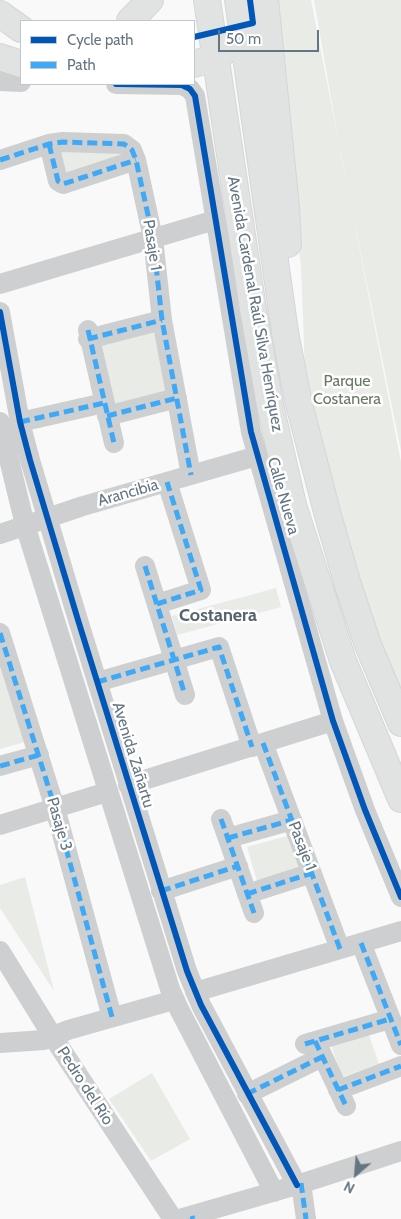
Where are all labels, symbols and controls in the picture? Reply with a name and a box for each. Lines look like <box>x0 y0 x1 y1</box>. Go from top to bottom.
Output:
legend <box>20 20 195 85</box>
scale bar <box>221 20 322 52</box>
text: 50 m <box>226 30 261 48</box>
text: Cycle path <box>67 31 133 49</box>
text: Path <box>67 56 96 74</box>
street label: Avenida Cardenal Raúl Silva Henríquez <box>223 175 287 433</box>
street label: Pasaje 1 <box>139 218 165 272</box>
park label: Parque Costanera <box>313 371 381 409</box>
street label: Calle Nueva <box>263 455 303 537</box>
street label: Arancibia <box>96 475 160 511</box>
district label: Costanera <box>179 605 257 627</box>
street label: Avenida Zañartu <box>108 700 158 810</box>
street label: Pasaje 3 <box>42 795 76 853</box>
street label: Pasaje 1 <box>284 819 320 873</box>
street label: Pedro del Río <box>53 1043 117 1129</box>
north arrow <box>331 1149 381 1199</box>
text: N <box>341 1177 358 1198</box>

